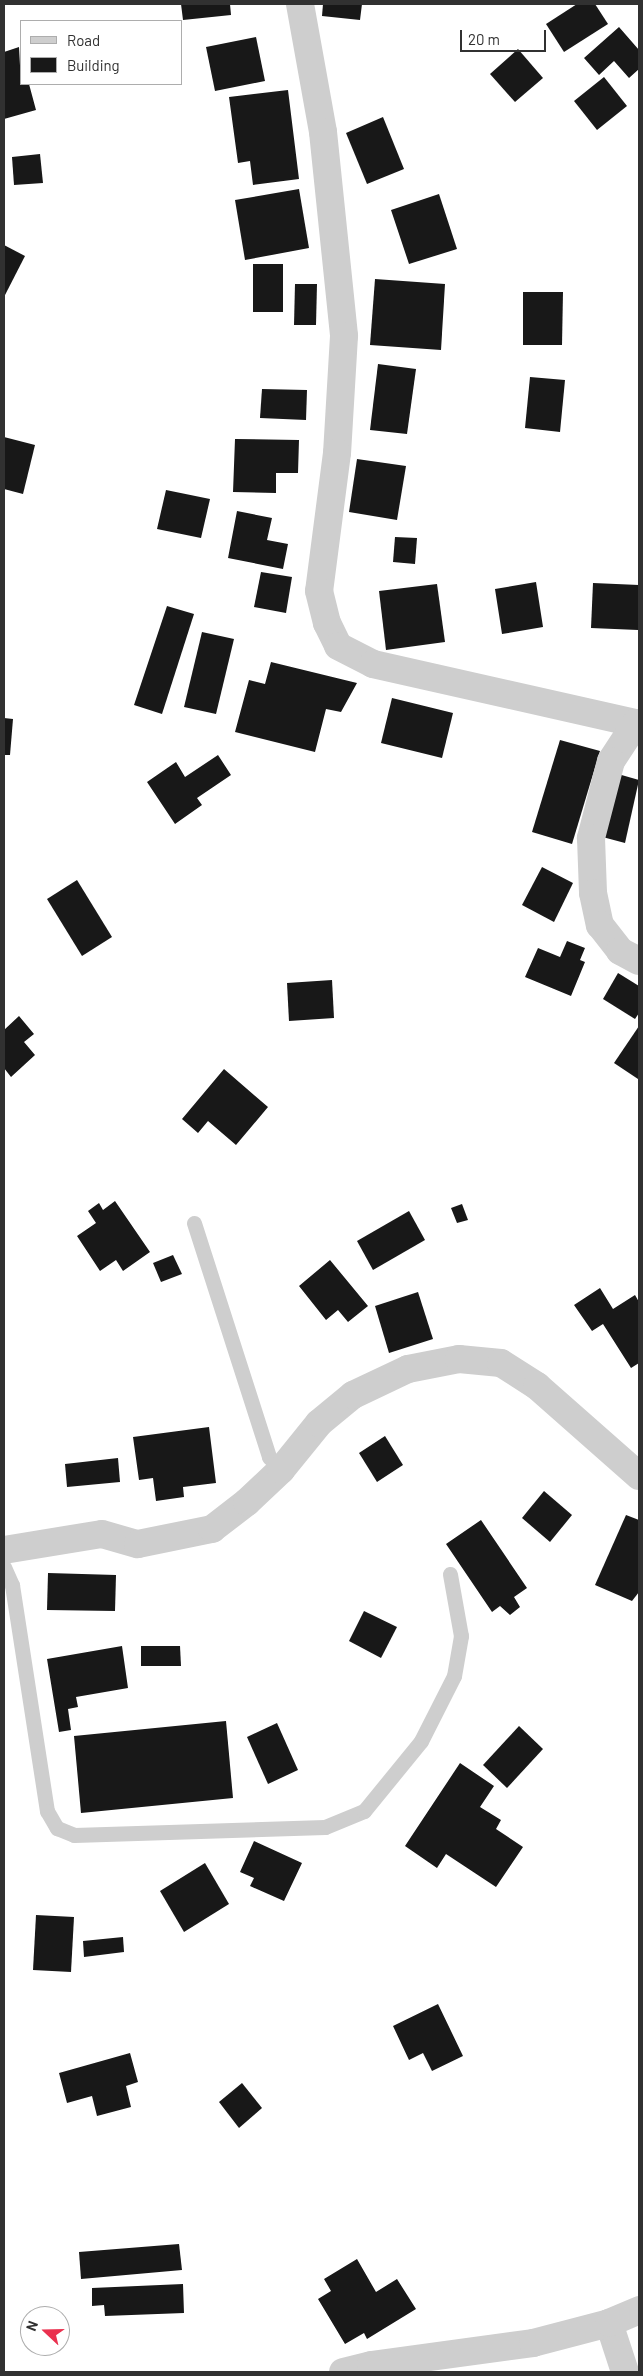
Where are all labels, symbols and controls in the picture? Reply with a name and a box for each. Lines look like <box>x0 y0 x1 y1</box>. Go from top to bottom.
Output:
legend <box>20 20 182 85</box>
scale bar <box>463 20 549 52</box>
text: 20 m <box>468 30 500 48</box>
text: Road <box>67 31 100 49</box>
text: Building <box>67 56 120 74</box>
north arrow <box>20 2306 70 2356</box>
text: N <box>22 2318 41 2333</box>

